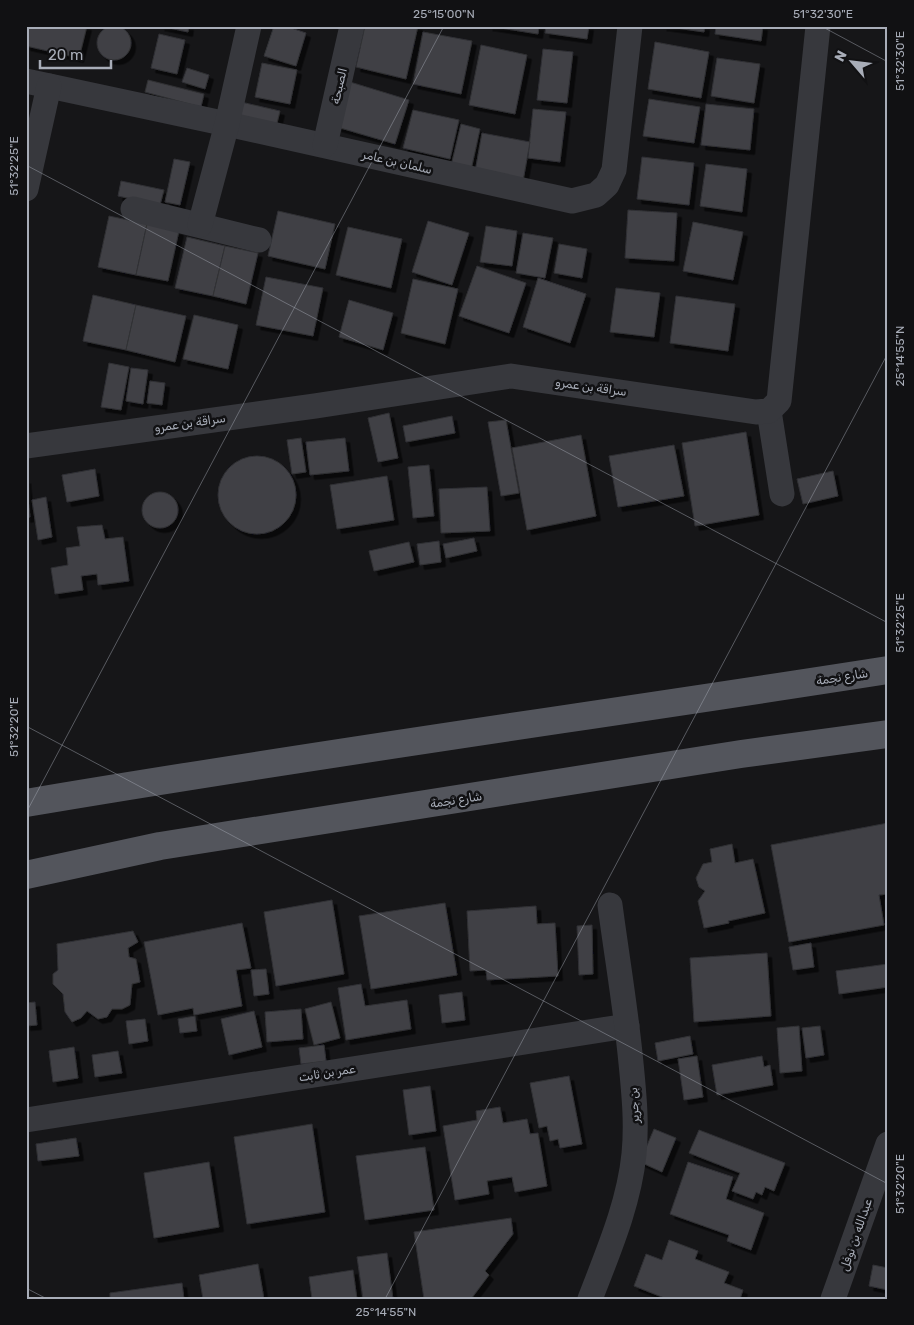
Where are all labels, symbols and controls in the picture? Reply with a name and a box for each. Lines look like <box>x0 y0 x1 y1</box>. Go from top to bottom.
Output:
text: 25°15'00"N <box>413 7 475 21</box>
text: 51°32'30"E <box>793 7 853 21</box>
text: 51°32'30"E <box>893 31 907 91</box>
scale bar <box>40 38 111 70</box>
north arrow <box>826 38 876 88</box>
text: 20 m <box>48 46 83 64</box>
text: N <box>831 48 851 65</box>
street label: الصبحة <box>328 67 350 105</box>
text: 51°32'25"E <box>7 136 21 196</box>
street label: سلمان بن عامر <box>360 147 433 178</box>
text: 25°14'55"N <box>893 326 907 386</box>
street label: سراقة بن عمرو <box>554 375 628 400</box>
street label: سراقة بن عمرو <box>153 411 227 436</box>
text: 51°32'25"E <box>893 593 907 653</box>
street label: شارع نجمة <box>815 666 869 690</box>
text: 51°32'20"E <box>7 697 21 757</box>
street label: شارع نجمة <box>429 789 483 813</box>
street label: عمر بن ثابت <box>298 1062 357 1085</box>
street label: بن جرير <box>626 1087 643 1124</box>
text: 51°32'20"E <box>893 1154 907 1214</box>
street label: عبدالله بن نوفل <box>837 1196 876 1273</box>
text: 25°14'55"N <box>356 1305 416 1319</box>

